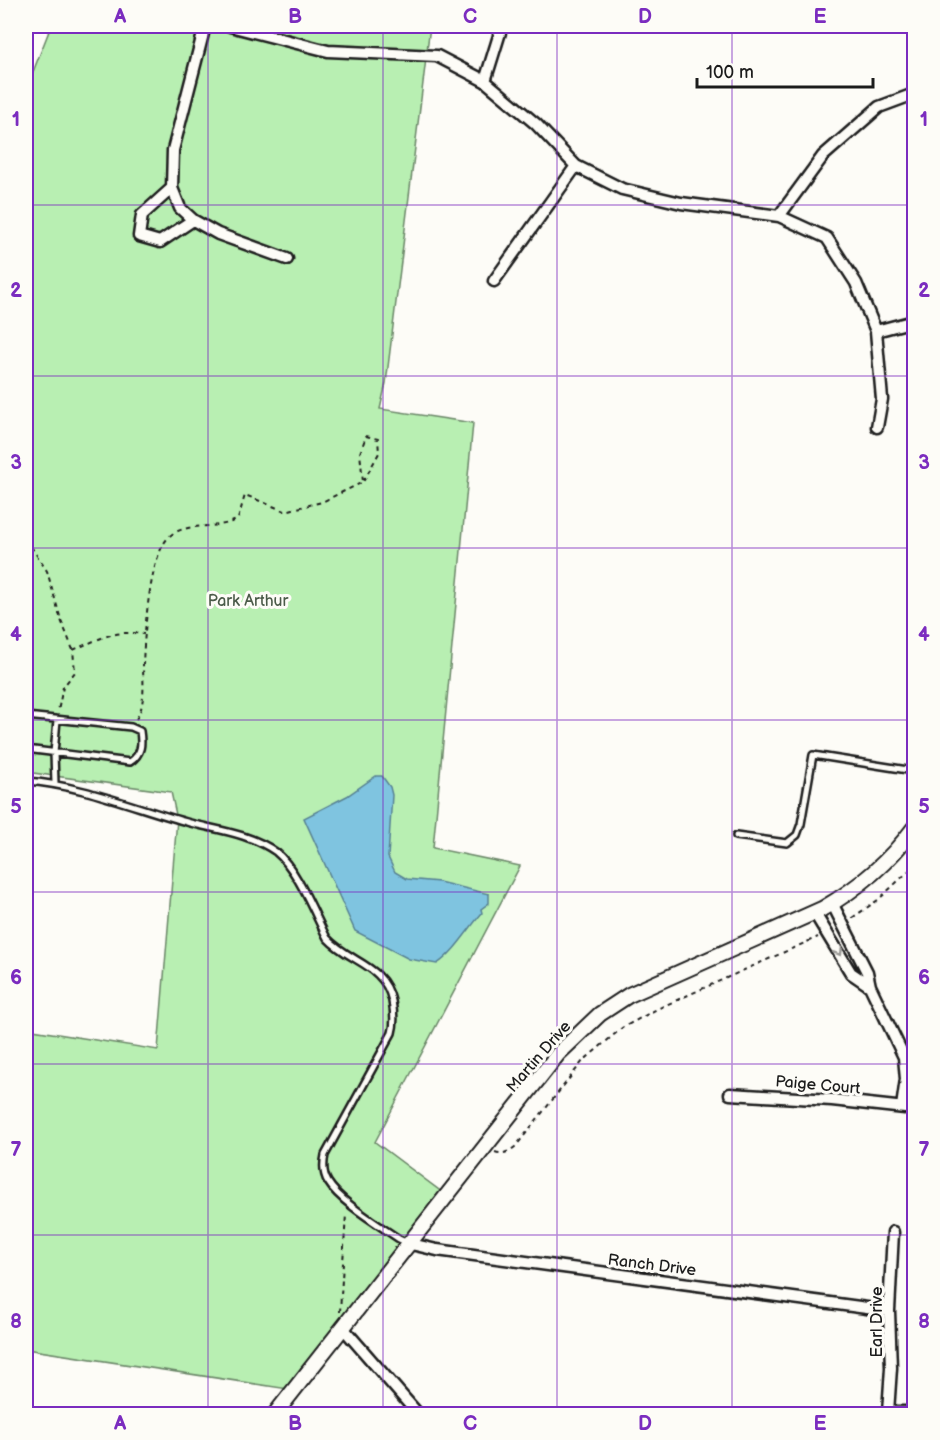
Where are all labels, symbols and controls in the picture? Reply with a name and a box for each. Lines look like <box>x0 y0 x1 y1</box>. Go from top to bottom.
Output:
text: A <box>113 5 127 29</box>
text: B <box>288 5 302 29</box>
text: C <box>463 5 477 29</box>
text: D <box>638 5 652 29</box>
text: E <box>814 5 827 29</box>
scale bar <box>697 51 872 89</box>
text: 100 m <box>706 62 754 83</box>
text: 1 <box>12 108 20 132</box>
text: 1 <box>920 108 928 132</box>
text: 2 <box>10 279 22 303</box>
text: 2 <box>918 279 930 303</box>
text: 3 <box>10 451 22 475</box>
text: 3 <box>918 451 930 475</box>
park label: Park Arthur <box>208 592 288 611</box>
text: 4 <box>10 623 22 647</box>
text: 4 <box>918 623 930 647</box>
text: 5 <box>10 795 22 819</box>
text: 5 <box>918 795 930 819</box>
one-way arrow <box>831 946 843 956</box>
text: 6 <box>10 966 22 990</box>
text: 6 <box>918 966 930 990</box>
street label: Martin Drive <box>503 1017 576 1097</box>
street label: Paige Court <box>775 1072 861 1099</box>
text: 7 <box>10 1138 22 1162</box>
text: 7 <box>918 1138 930 1162</box>
street label: Ranch Drive <box>607 1251 698 1280</box>
street label: Earl Drive <box>868 1286 887 1357</box>
text: 8 <box>10 1310 22 1334</box>
text: 8 <box>918 1310 930 1334</box>
text: A <box>113 1412 127 1436</box>
text: B <box>288 1412 302 1436</box>
text: C <box>463 1412 477 1436</box>
text: D <box>638 1412 652 1436</box>
text: E <box>814 1412 827 1436</box>

